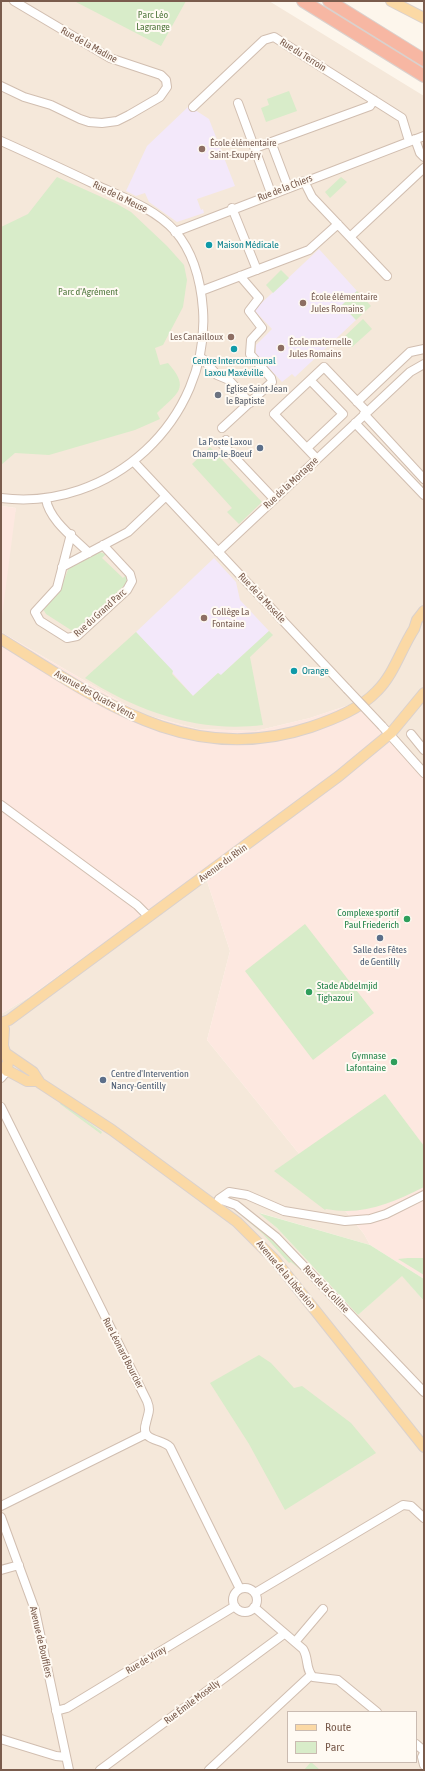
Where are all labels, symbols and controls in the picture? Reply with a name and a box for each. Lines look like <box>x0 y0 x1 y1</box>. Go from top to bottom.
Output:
park label: Parc Léo Lagrange <box>136 9 170 32</box>
street label: Rue de la Madine <box>59 25 119 65</box>
street label: Rue du Terroin <box>277 36 329 74</box>
place label: École élémentaire Saint-Exupéry <box>210 137 277 160</box>
marker: École élémentaire Saint-Exupéry <box>197 144 207 154</box>
street label: Rue de la Chiers <box>256 172 314 204</box>
street label: Rue de la Meuse <box>91 179 149 215</box>
place label: Maison Médicale <box>217 239 279 251</box>
marker: Maison Médicale <box>204 240 214 250</box>
park label: Parc d'Agrément <box>58 286 118 298</box>
place label: École élémentaire Jules Romains <box>311 291 378 314</box>
marker: École élémentaire Jules Romains <box>298 298 308 308</box>
place label: Les Canailloux <box>170 331 223 343</box>
marker: Les Canailloux <box>226 332 236 342</box>
place label: École maternelle Jules Romains <box>289 336 351 360</box>
marker: École maternelle Jules Romains <box>276 343 286 353</box>
marker: Centre Intercommunal Laxou Maxéville <box>229 344 239 354</box>
place label: Centre Intercommunal Laxou Maxéville <box>192 355 276 378</box>
place label: Église Saint-Jean le Baptiste <box>226 383 288 406</box>
marker: Église Saint-Jean le Baptiste <box>213 390 223 400</box>
place label: La Poste Laxou Champ-le-Boeuf <box>192 436 252 460</box>
marker: La Poste Laxou Champ-le-Boeuf <box>255 443 265 453</box>
street label: Rue de la Mortagne <box>261 455 321 511</box>
street label: Rue de la Moselle <box>236 570 288 626</box>
street label: Rue du Grand Parc <box>71 586 129 640</box>
place label: Collège La Fontaine <box>212 606 249 630</box>
marker: Collège La Fontaine <box>199 613 209 623</box>
place label: Orange <box>302 665 329 677</box>
marker: Orange <box>289 666 299 676</box>
street label: Avenue des Quatre Vents <box>52 668 138 722</box>
street label: Avenue du Rhin <box>196 841 250 885</box>
place label: Complexe sportif Paul Friederich <box>337 907 399 930</box>
marker: Complexe sportif Paul Friederich <box>402 914 412 924</box>
marker: Salle des Fêtes de Gentilly <box>375 933 385 943</box>
place label: Salle des Fêtes de Gentilly <box>353 944 407 968</box>
place label: Stade Abdelmjid Tighazoui <box>317 980 377 1004</box>
marker: Stade Abdelmjid Tighazoui <box>304 987 314 997</box>
place label: Gymnase Lafontaine <box>346 1050 386 1074</box>
marker: Gymnase Lafontaine <box>389 1057 399 1067</box>
place label: Centre d'Intervention Nancy-Gentilly <box>111 1068 189 1092</box>
marker: Centre d'Intervention Nancy-Gentilly <box>98 1075 108 1085</box>
street label: Avenue de la Libération <box>254 1238 318 1312</box>
street label: Rue de la Colline <box>300 1263 352 1315</box>
street label: Rue Léonard Bourcier <box>100 1315 146 1391</box>
street label: Avenue de Boufflers <box>27 1605 55 1679</box>
street label: Rue de Viray <box>124 1643 168 1677</box>
street label: Rue Émile Moselly <box>162 1677 222 1727</box>
legend <box>287 1711 417 1763</box>
text: Route <box>325 1720 351 1734</box>
text: Parc <box>325 1740 344 1754</box>

